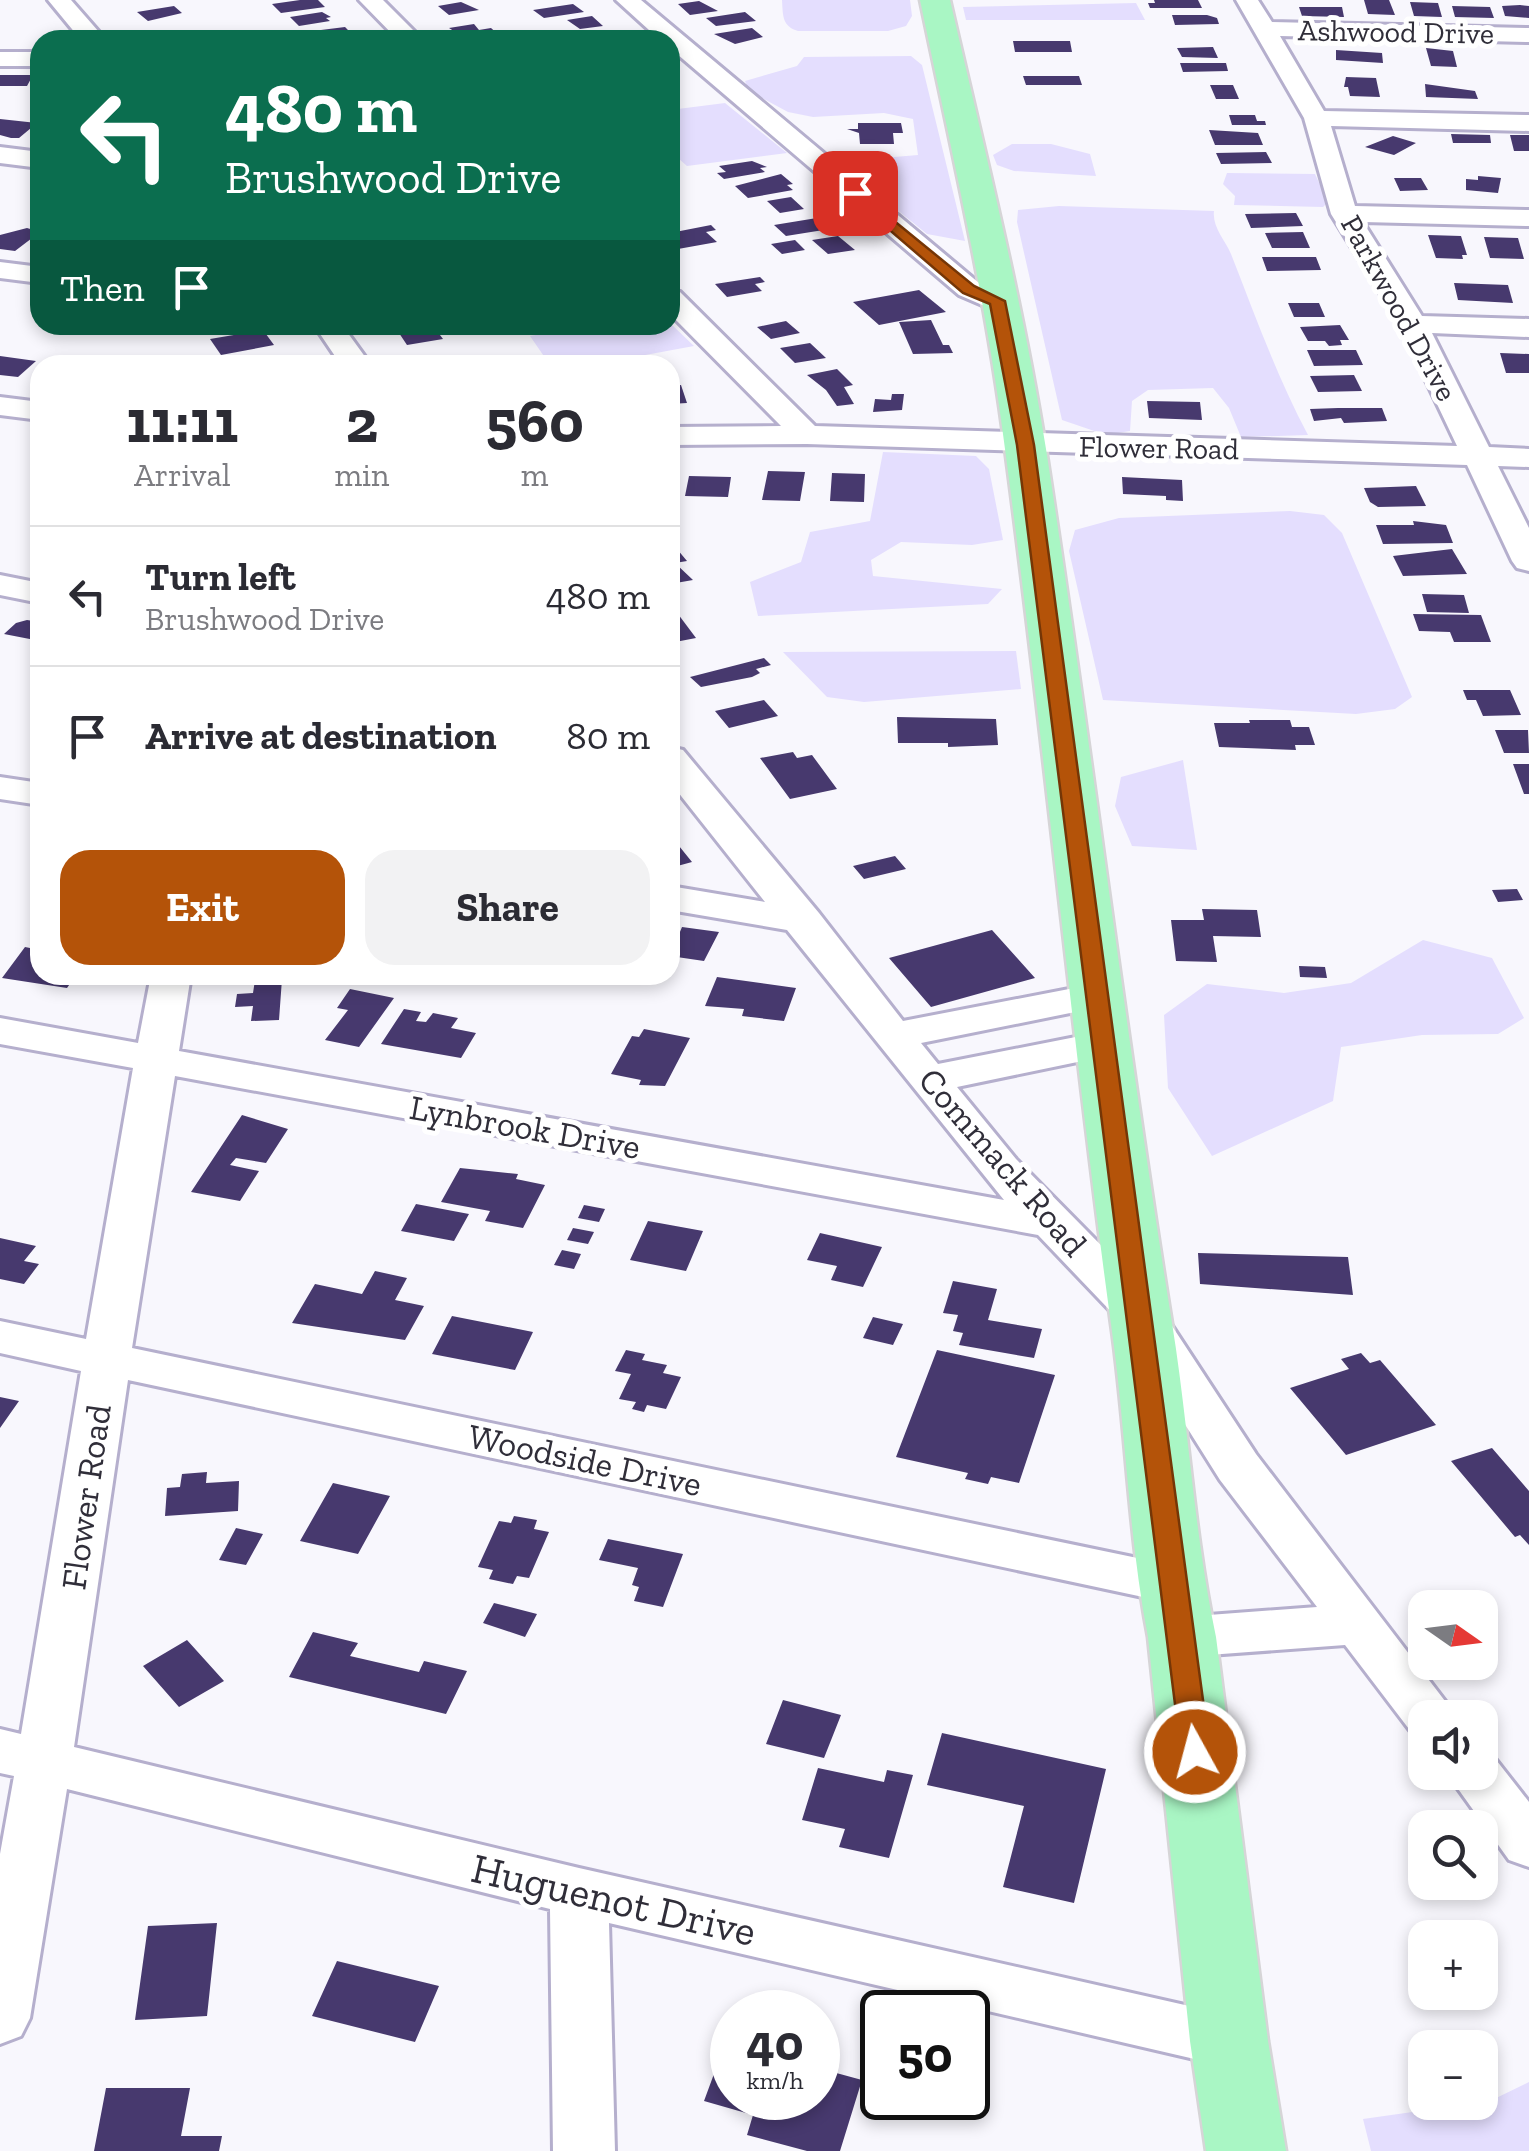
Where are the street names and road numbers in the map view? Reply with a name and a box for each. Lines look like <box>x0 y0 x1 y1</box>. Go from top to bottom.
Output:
street label: Ashwood Drive <box>1298 12 1494 52</box>
street label: Parkwood Drive <box>1333 209 1465 407</box>
street label: Flower Road <box>1079 429 1240 467</box>
street label: Commack Road <box>910 1059 1096 1265</box>
street label: Lynbrook Drive <box>406 1086 644 1168</box>
street label: Flower Road <box>52 1402 120 1592</box>
street label: Woodside Drive <box>465 1415 705 1505</box>
street label: Huguenot Drive <box>467 1842 761 1957</box>

